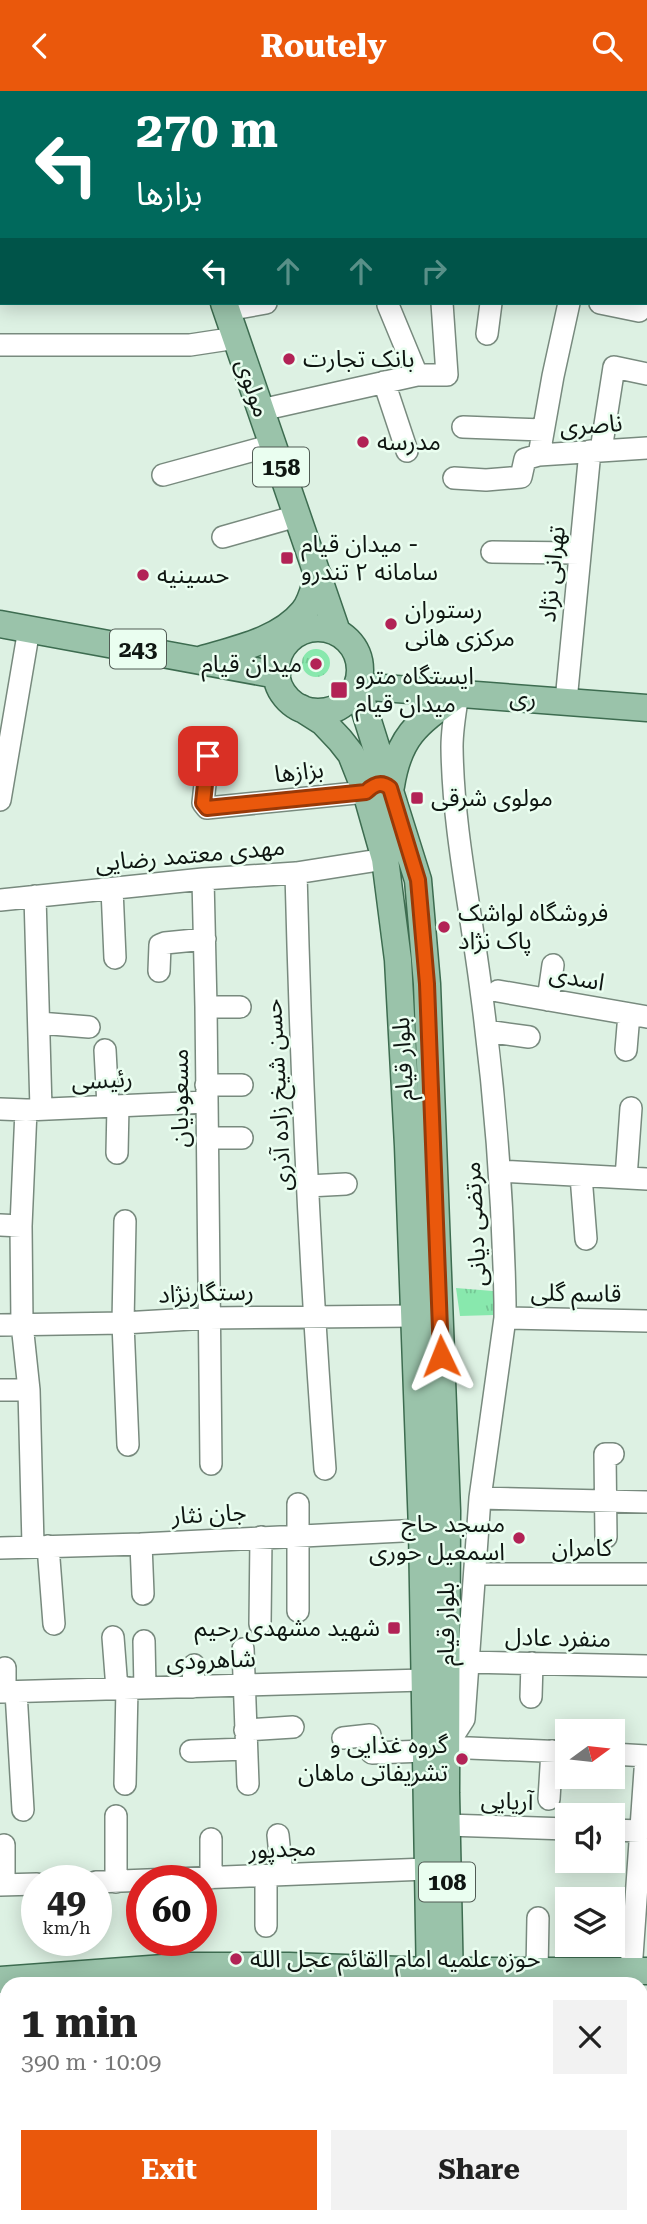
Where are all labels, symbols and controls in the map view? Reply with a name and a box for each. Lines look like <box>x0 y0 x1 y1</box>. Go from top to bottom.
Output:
icon: back <box>21 27 59 65</box>
text: Routely <box>261 27 386 65</box>
icon: search <box>588 27 626 65</box>
text: 270 m <box>136 102 278 159</box>
icon: left <box>21 119 112 210</box>
text: بزازها <box>136 175 202 213</box>
icon: left <box>196 252 234 290</box>
icon: ahead <box>269 252 307 290</box>
icon: ahead <box>342 252 380 290</box>
icon: right <box>415 252 453 290</box>
place label: بانک تجارت <box>303 345 414 373</box>
marker: بانک تجارت <box>281 351 297 367</box>
street label: مولوی <box>230 355 276 421</box>
street label: ناصری <box>559 409 623 441</box>
place label: مدرسه <box>377 428 441 456</box>
marker: مدرسه <box>355 434 371 450</box>
road number: 158 <box>253 447 309 487</box>
street label: تهرانی نژاد <box>533 524 571 624</box>
place label: میدان قیام - سامانه ۲ تندرو <box>301 530 438 586</box>
marker: میدان قیام - سامانه ۲ تندرو <box>279 550 295 566</box>
place label: حسینیه <box>157 561 229 589</box>
marker: حسینیه <box>135 567 151 583</box>
place label: رستوران مرکزی هانی <box>405 596 515 652</box>
marker: رستوران مرکزی هانی <box>383 616 399 632</box>
road number: 243 <box>110 629 166 669</box>
place label: میدان قیام <box>201 650 302 682</box>
marker: میدان قیام <box>308 656 324 672</box>
place label: ایستگاه مترو میدان قیام <box>355 662 474 722</box>
marker: ایستگاه مترو میدان قیام <box>329 680 349 700</box>
street label: ری <box>509 683 537 713</box>
pin <box>178 726 238 786</box>
icon: arrive <box>189 737 227 775</box>
street label: بزازها <box>273 755 325 789</box>
place label: مولوی شرقی <box>431 784 553 812</box>
marker: مولوی شرقی <box>409 790 425 806</box>
street label: مهدی معتمد رضایی <box>94 833 286 877</box>
place label: فروشگاه لواشک پاک نژاد <box>458 899 608 956</box>
marker: فروشگاه لواشک پاک نژاد <box>436 919 452 935</box>
street label: اسدی <box>547 959 607 997</box>
street label: حسن شیخ زاده آذری <box>259 998 300 1192</box>
street label: بلوار قیام <box>387 1016 423 1102</box>
street label: مسعودیان <box>166 1049 194 1147</box>
street label: رئیسی <box>71 1064 133 1096</box>
street label: مرتضی دیانی <box>458 1161 492 1287</box>
street label: رستگارنژاد <box>158 1277 254 1309</box>
street label: قاسم گلی <box>530 1278 622 1311</box>
position arrow <box>404 1319 478 1393</box>
street label: جان نثار <box>170 1498 247 1530</box>
place label: مسجد حاج اسمعیل حوری <box>369 1510 505 1566</box>
marker: مسجد حاج اسمعیل حوری <box>511 1530 527 1546</box>
street label: کامران <box>552 1534 613 1562</box>
street label: بلوار قیام <box>432 1582 464 1666</box>
place label: شهید مشهدی رحیم <box>195 1614 380 1645</box>
marker: شهید مشهدی رحیم <box>386 1620 402 1636</box>
street label: منفرد عادل <box>505 1623 611 1653</box>
street label: شاهرودی <box>166 1644 256 1676</box>
north arrow <box>555 1719 625 1789</box>
map controls <box>555 1719 625 1957</box>
place label: گروه غذایی و تشریفاتی ماهان <box>298 1731 449 1787</box>
marker: گروه غذایی و تشریفاتی ماهان <box>454 1751 470 1767</box>
street label: آریایی <box>480 1786 535 1816</box>
button: sound <box>555 1803 625 1873</box>
street label: مجدپور <box>246 1833 317 1866</box>
road number: 108 <box>419 1863 475 1902</box>
speed limit sign: 60 <box>126 1865 217 1956</box>
text: 49 <box>47 1881 86 1922</box>
button: layers <box>555 1887 625 1957</box>
text: km/h <box>42 1917 91 1938</box>
place label: حوزه علمیه امام القائم عجل الله <box>250 1945 541 1977</box>
marker: حوزه علمیه امام القائم عجل الله <box>228 1951 244 1967</box>
text: 1 min <box>21 1998 138 2047</box>
button: close <box>553 2000 627 2074</box>
text: 390 m · 10:09 <box>21 2049 161 2076</box>
button: Exit <box>21 2130 317 2210</box>
button: Share <box>331 2130 627 2210</box>

